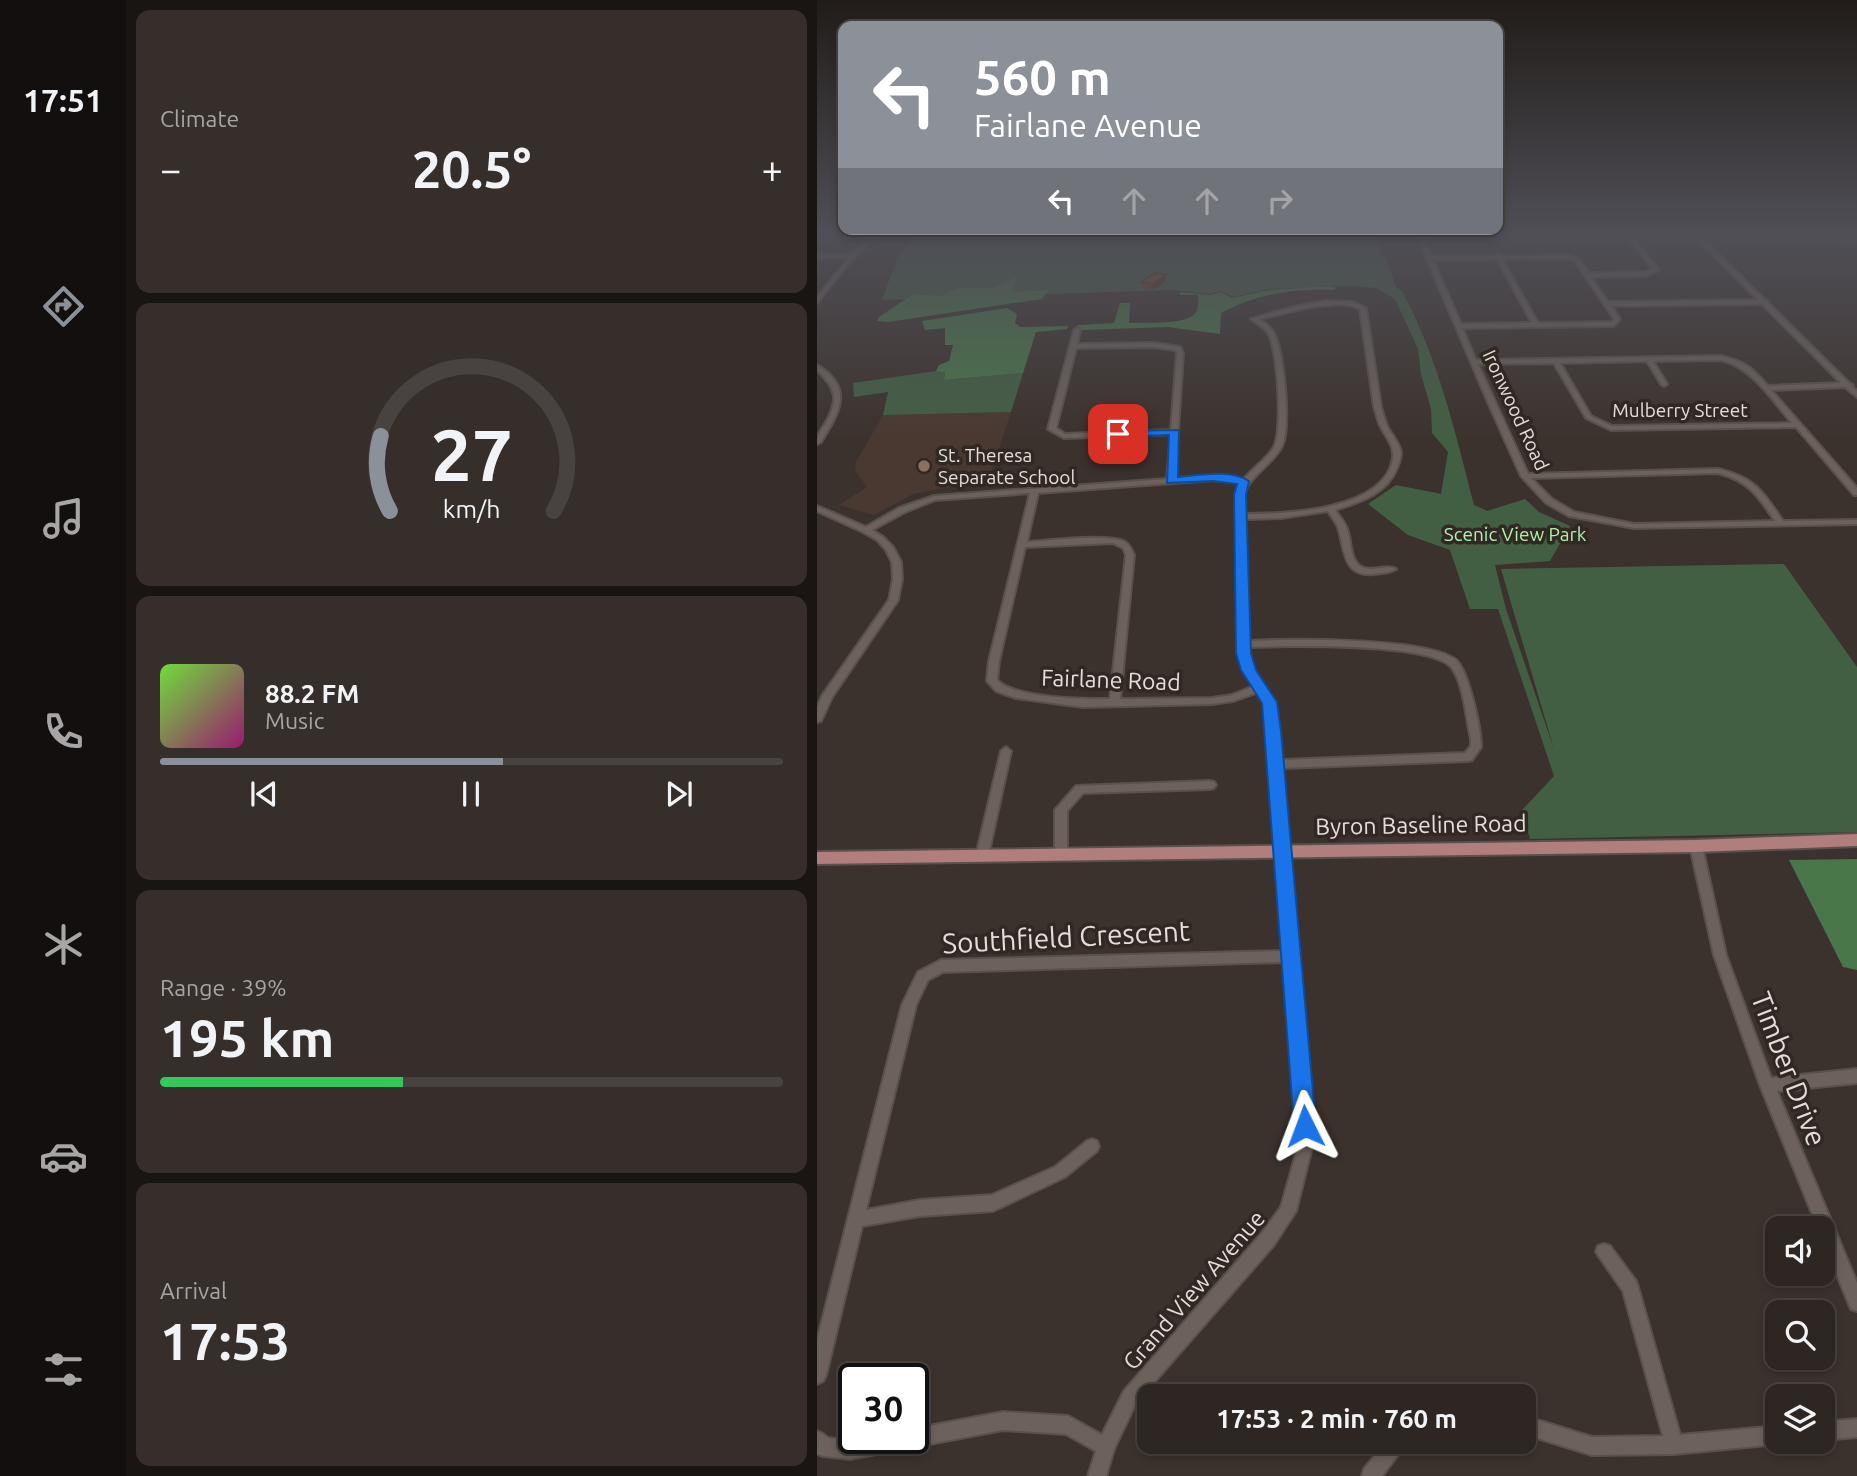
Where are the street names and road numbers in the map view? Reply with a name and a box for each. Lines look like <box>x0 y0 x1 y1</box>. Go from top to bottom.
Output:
street label: Ironwood Road <box>1479 346 1553 474</box>
street label: Mulberry Street <box>1612 399 1748 421</box>
street label: Fairlane Road <box>1041 665 1181 694</box>
street label: Byron Baseline Road <box>1315 810 1527 839</box>
street label: Southfield Crescent <box>941 915 1191 958</box>
street label: Timber Drive <box>1746 988 1833 1150</box>
street label: Grand View Avenue <box>1118 1205 1269 1374</box>

